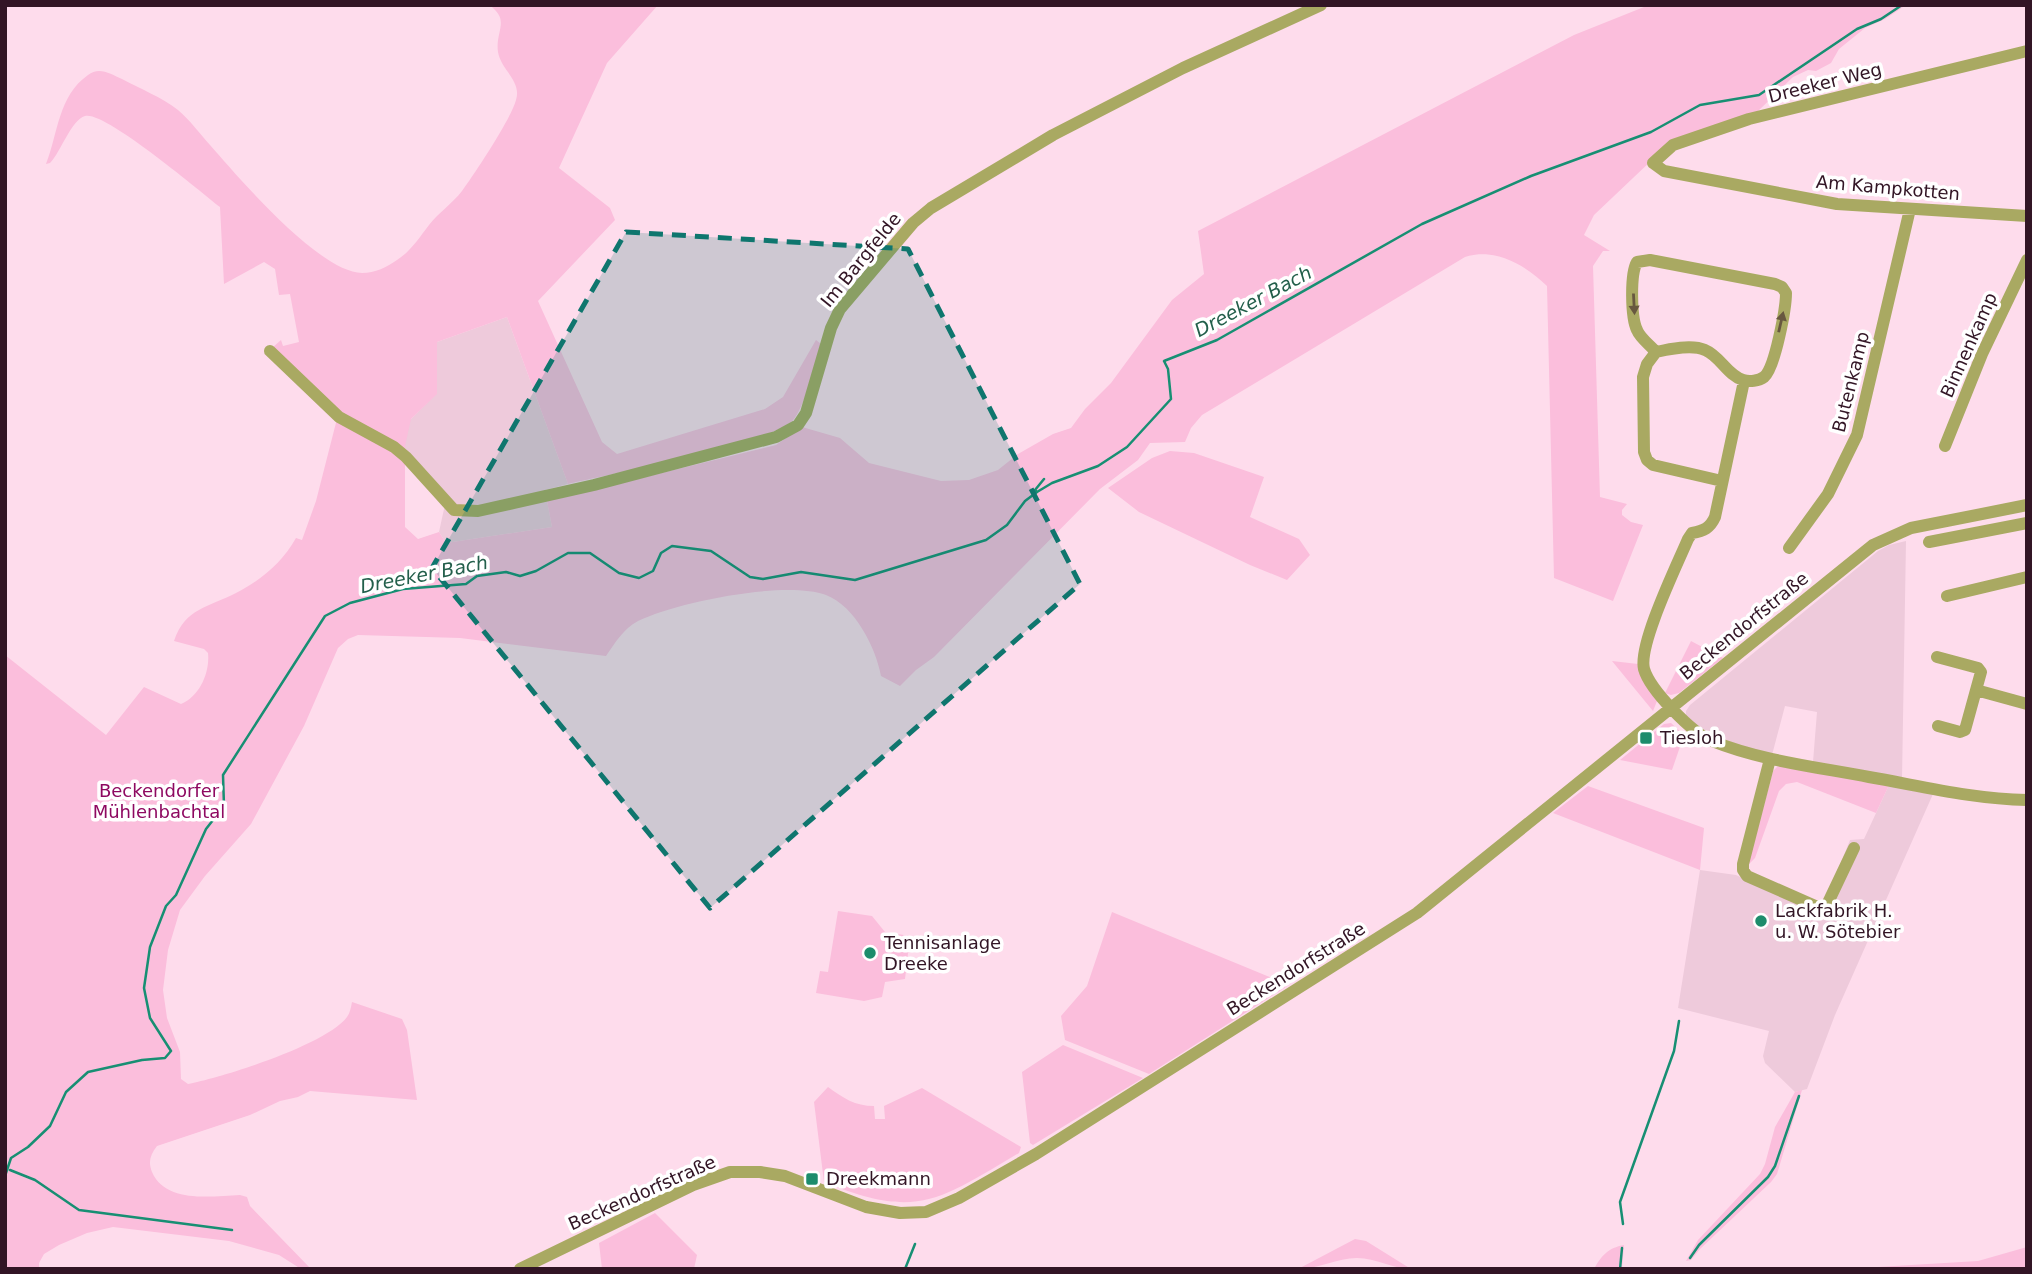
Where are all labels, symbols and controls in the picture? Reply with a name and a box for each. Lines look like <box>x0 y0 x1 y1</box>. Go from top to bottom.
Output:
street label: Dreeker Weg <box>1766 58 1884 107</box>
street label: Am Kampkotten <box>1815 171 1961 204</box>
street label: Im Bargfelde <box>816 208 905 311</box>
water label: Dreeker Bach <box>1191 261 1315 341</box>
street label: Binnenkamp <box>1936 289 2001 401</box>
one-way arrow <box>1628 294 1639 316</box>
one-way arrow <box>1776 310 1787 332</box>
street label: Butenkamp <box>1828 329 1873 435</box>
water label: Dreeker Bach <box>358 551 490 597</box>
street label: Beckendorfstraße <box>1675 567 1812 684</box>
place label: Tiesloh <box>1659 727 1723 748</box>
marker: Tiesloh <box>1638 730 1654 746</box>
park label: Beckendorfer Mühlenbachtal <box>93 780 225 822</box>
place label: Lackfabrik H. u. W. Sötebier <box>1775 900 1901 942</box>
marker: Lackfabrik H. u. W. Sötebier <box>1753 913 1769 929</box>
street label: Beckendorfstraße <box>1223 918 1369 1020</box>
place label: Tennisanlage Dreeke <box>883 932 1001 974</box>
marker: Tennisanlage Dreeke <box>862 945 878 961</box>
street label: Beckendorfstraße <box>565 1151 719 1234</box>
place label: Dreekmann <box>826 1168 931 1189</box>
marker: Dreekmann <box>804 1171 820 1187</box>

